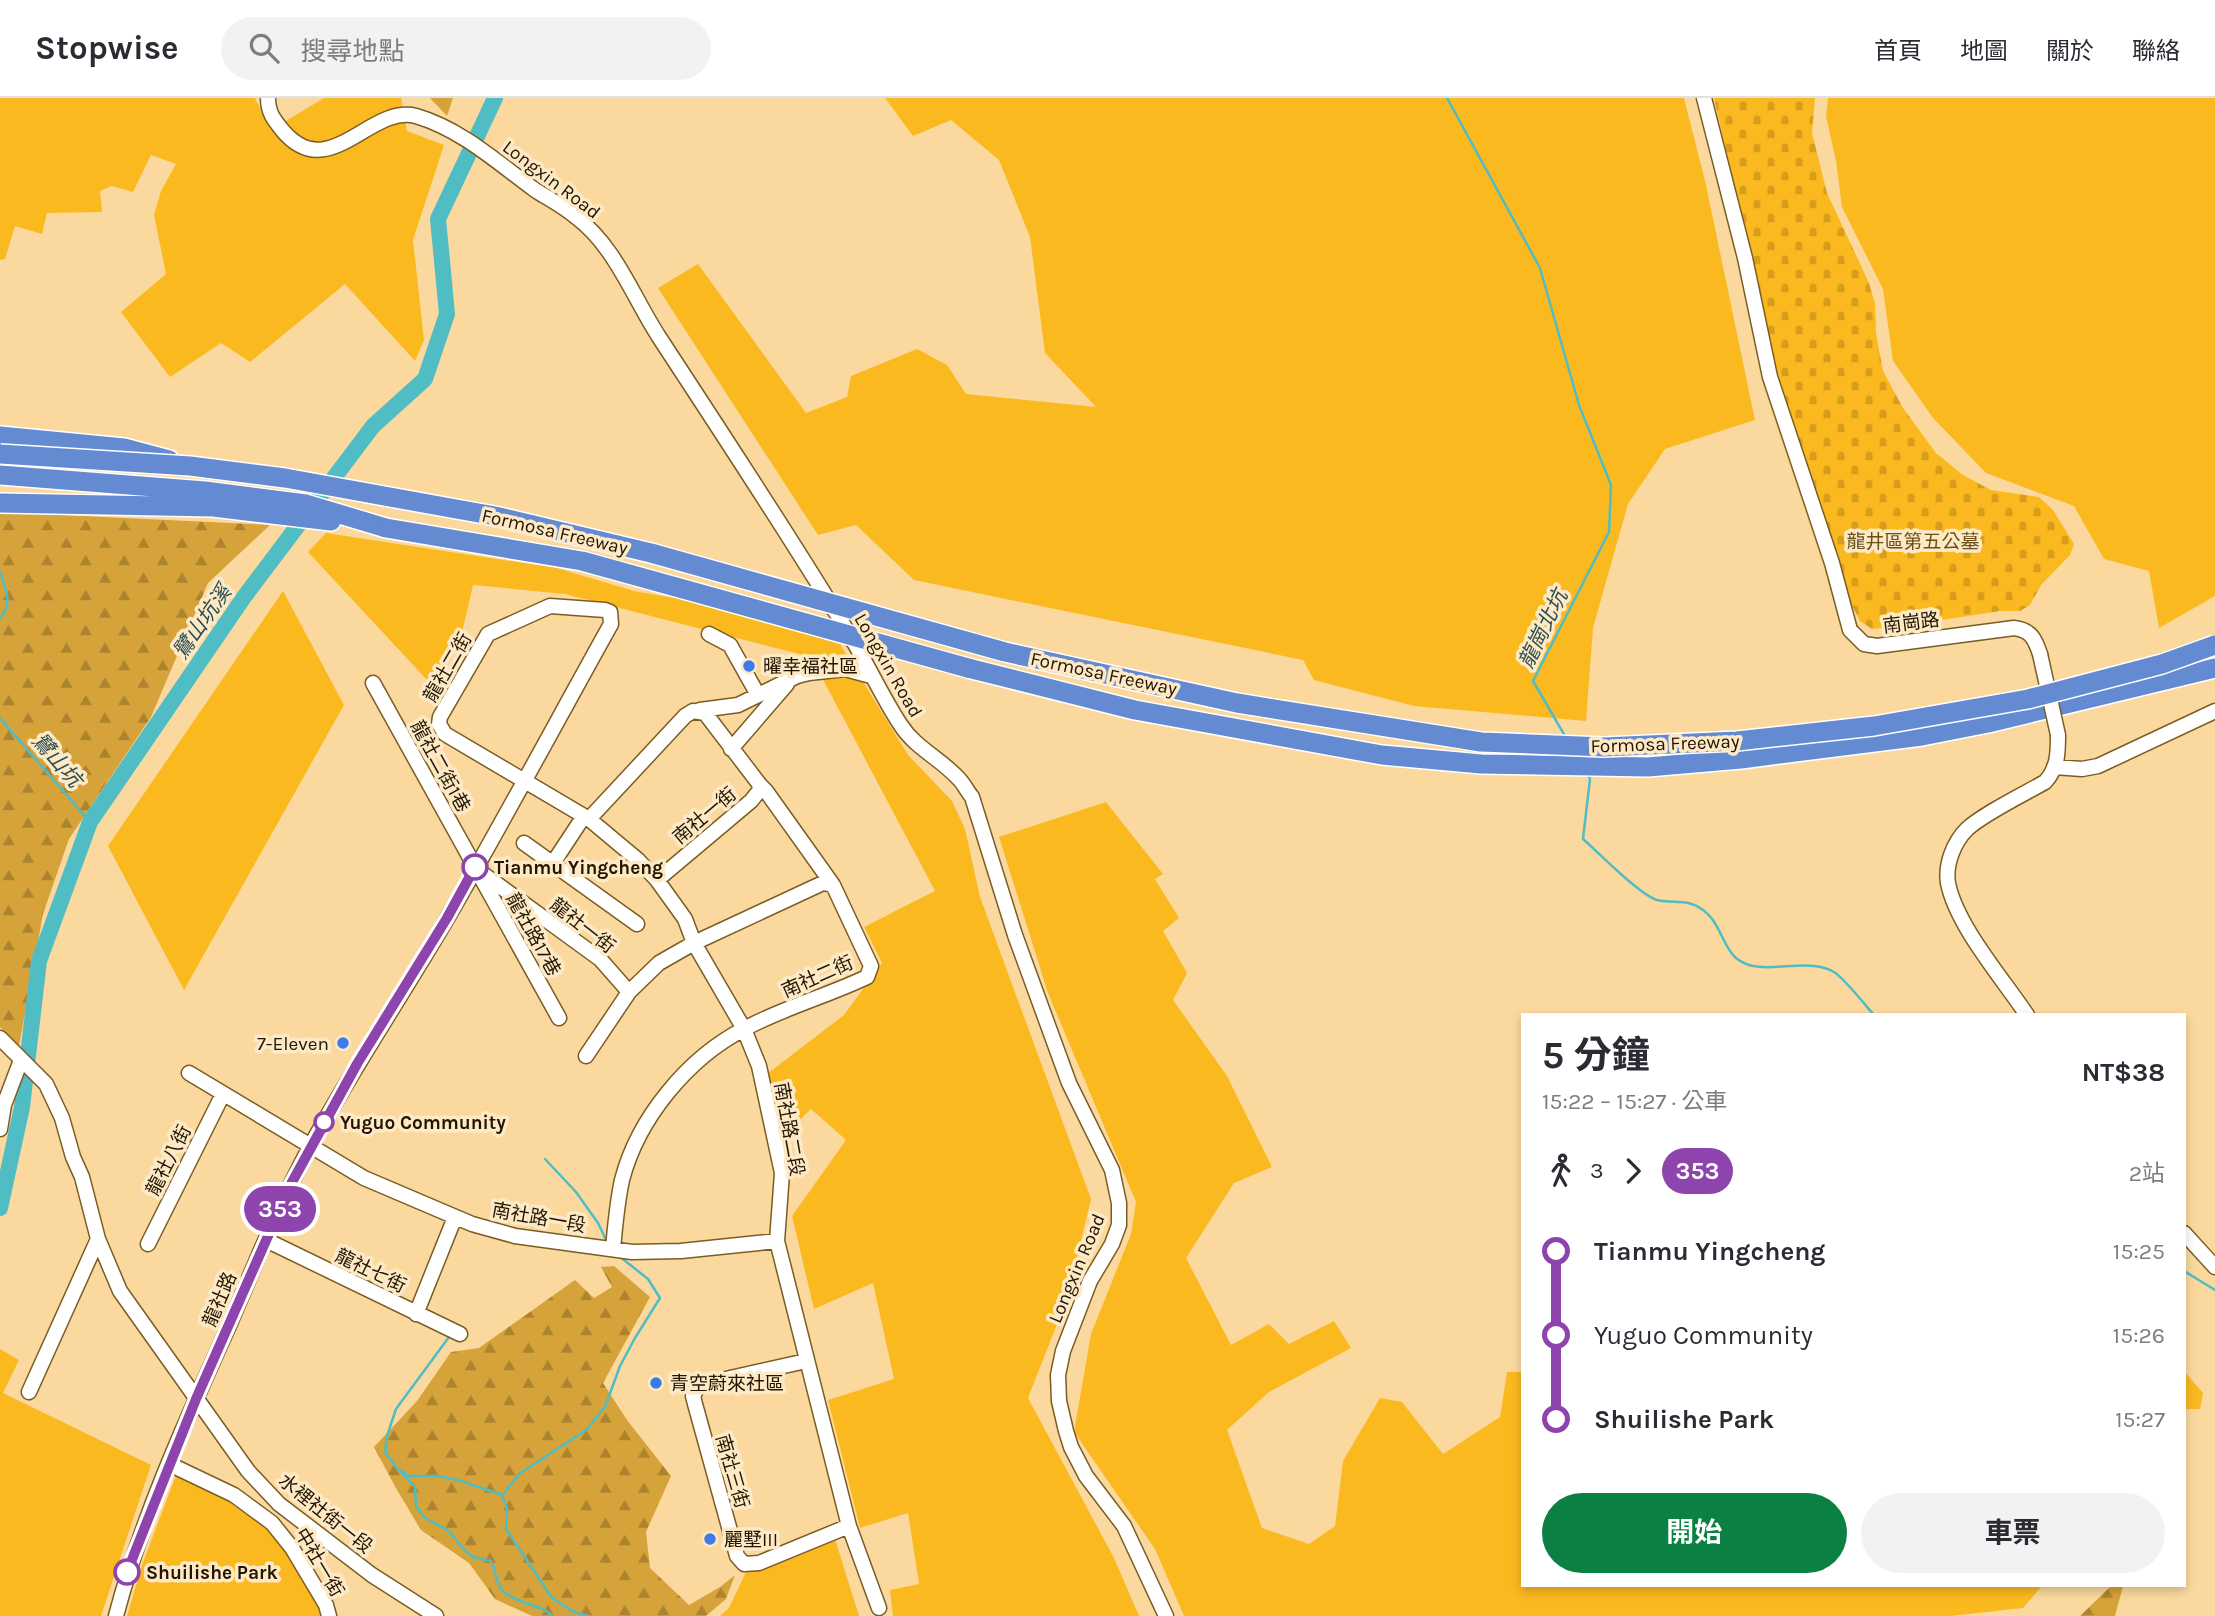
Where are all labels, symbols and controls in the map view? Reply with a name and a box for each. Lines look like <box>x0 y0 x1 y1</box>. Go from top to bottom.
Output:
search box <box>221 17 711 80</box>
text: Stopwise <box>35 29 179 67</box>
icon: search <box>245 29 283 67</box>
text: 搜尋地點 <box>301 36 405 67</box>
text: 首頁 <box>1874 37 1922 65</box>
text: 地圖 <box>1960 37 2008 65</box>
text: 關於 <box>2046 37 2094 65</box>
text: 聯絡 <box>2132 37 2180 65</box>
street label: Longxin Road <box>498 136 605 224</box>
street label: Formosa Freeway <box>480 504 630 560</box>
park label: 龍井區第五公墓 <box>1846 531 1980 553</box>
water label: 鷺山坑溪 <box>168 578 238 663</box>
water label: 龍崗北坑 <box>1514 583 1574 672</box>
street label: 南崗路 <box>1881 609 1941 637</box>
street label: Longxin Road <box>849 610 927 721</box>
street label: 龍社二街 <box>419 629 476 706</box>
street label: Formosa Freeway <box>1029 648 1179 700</box>
place label: 曜幸福社區 <box>763 656 858 678</box>
marker: 曜幸福社區 <box>741 658 757 674</box>
street label: 龍社二街1巷 <box>406 717 474 816</box>
water label: 鷺山坑 <box>27 728 89 794</box>
street label: Formosa Freeway <box>1590 730 1740 758</box>
street label: 南社一街 <box>668 783 741 849</box>
marker: Tianmu Yingcheng <box>462 854 488 880</box>
place label: Tianmu Yingcheng <box>494 857 663 879</box>
street label: 龍社路17巷 <box>501 889 565 980</box>
street label: 龍社一街 <box>546 894 619 958</box>
street label: 南社二街 <box>778 951 857 1002</box>
place label: 7-Eleven <box>257 1033 329 1055</box>
text: 5 分鐘 <box>1542 1033 1650 1078</box>
marker: 7-Eleven <box>335 1035 351 1051</box>
text: NT$38 <box>2082 1057 2165 1088</box>
street label: 南社路二段 <box>770 1080 808 1178</box>
text: 15:22 – 15:27 · 公車 <box>1542 1088 1727 1115</box>
marker: Yuguo Community <box>314 1112 334 1132</box>
place label: Yuguo Community <box>340 1112 506 1134</box>
street label: 龍社八街 <box>142 1122 196 1199</box>
icon: walk <box>1542 1152 1580 1190</box>
icon: forward <box>1614 1152 1652 1190</box>
text: 3 <box>1590 1157 1604 1184</box>
text: 353 <box>1676 1157 1719 1185</box>
text: 2站 <box>2129 1160 2165 1187</box>
line badge: 353 <box>240 1186 320 1232</box>
text: 353 <box>258 1195 302 1223</box>
street label: 南社路一段 <box>490 1199 588 1237</box>
street label: Longxin Road <box>1044 1210 1110 1326</box>
text: Tianmu Yingcheng <box>1594 1236 1826 1267</box>
text: 15:25 <box>2113 1238 2165 1265</box>
street label: 龍社七街 <box>332 1244 410 1297</box>
street label: 龍社路 <box>199 1269 241 1330</box>
text: Yuguo Community <box>1594 1320 1813 1351</box>
text: 15:26 <box>2113 1322 2165 1349</box>
place label: 青空蔚來社區 <box>670 1373 784 1395</box>
marker: 青空蔚來社區 <box>648 1375 664 1391</box>
text: Shuilishe Park <box>1594 1404 1774 1435</box>
text: 15:27 <box>2115 1406 2165 1433</box>
street label: 南社三街 <box>711 1432 753 1511</box>
street label: 水裡社街一段 <box>274 1469 377 1558</box>
button: 開始 <box>1542 1493 1847 1573</box>
button: 車票 <box>1861 1493 2165 1573</box>
street label: 中社一街 <box>290 1524 348 1601</box>
place label: 麗墅III <box>724 1529 778 1551</box>
marker: 麗墅III <box>702 1531 718 1547</box>
marker: Shuilishe Park <box>114 1559 140 1585</box>
place label: Shuilishe Park <box>146 1562 278 1584</box>

